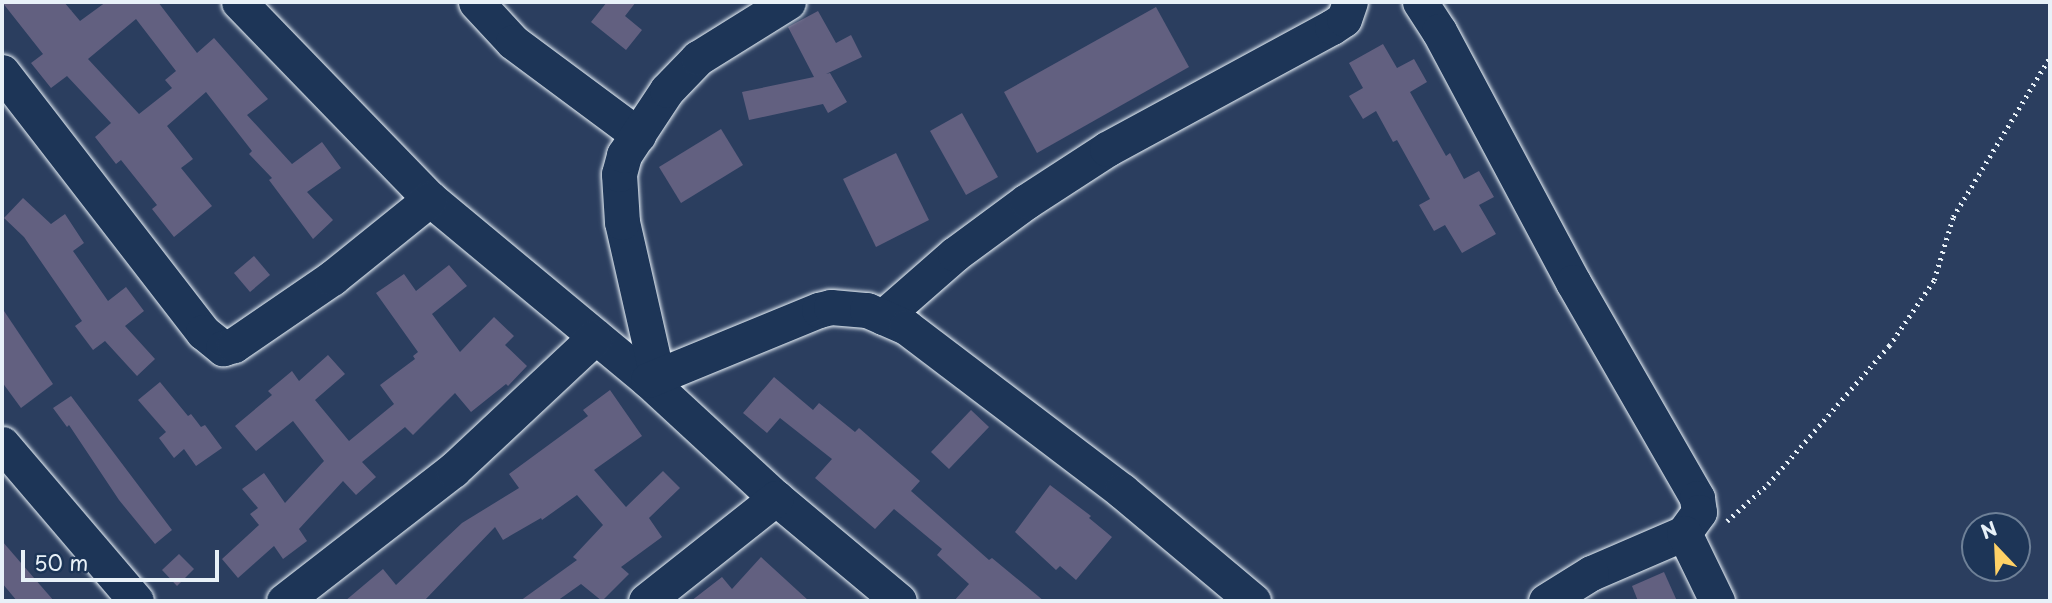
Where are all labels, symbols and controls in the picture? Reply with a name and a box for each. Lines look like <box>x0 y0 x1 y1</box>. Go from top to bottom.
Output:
north arrow <box>1961 512 2031 582</box>
text: N <box>1976 514 2001 545</box>
scale bar <box>24 536 222 580</box>
text: 50 m <box>34 546 88 578</box>

